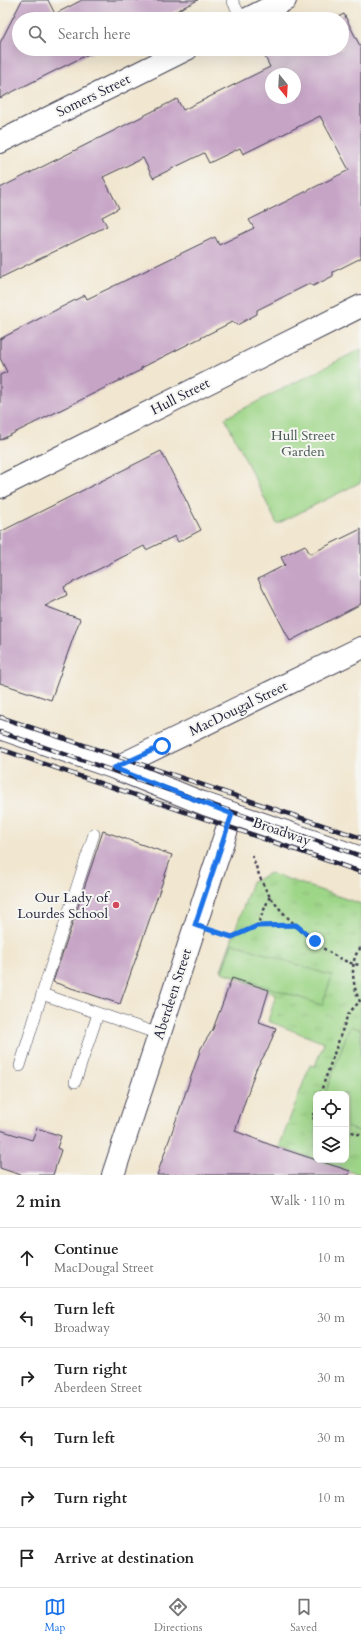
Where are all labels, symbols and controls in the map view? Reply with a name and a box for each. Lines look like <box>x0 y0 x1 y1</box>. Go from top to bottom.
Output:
search box <box>12 12 349 56</box>
icon: search <box>26 23 48 45</box>
text: Search here <box>58 24 131 44</box>
north arrow <box>265 68 301 104</box>
street label: Somers Street <box>53 69 134 122</box>
street label: Hull Street <box>147 373 214 419</box>
park label: Hull Street Garden <box>271 426 336 461</box>
street label: MacDougal Street <box>186 676 291 740</box>
route start <box>153 737 171 755</box>
street label: Broadway <box>250 813 314 850</box>
place label: Our Lady of Lourdes School <box>17 888 111 923</box>
marker: Our Lady of Lourdes School <box>111 900 121 910</box>
route end <box>306 932 324 950</box>
street label: Aberdeen Street <box>149 946 196 1042</box>
map controls <box>313 1091 349 1163</box>
button: locate <box>313 1091 349 1127</box>
button: layers <box>313 1127 349 1163</box>
text: 2 min <box>16 1190 61 1213</box>
text: Walk · 110 m <box>270 1192 345 1210</box>
text: Continue <box>54 1239 119 1259</box>
icon: ahead <box>16 1247 38 1269</box>
text: 10 m <box>317 1249 345 1267</box>
text: MacDougal Street <box>54 1259 154 1277</box>
text: Turn left <box>54 1299 115 1319</box>
icon: left <box>16 1307 38 1329</box>
text: 30 m <box>317 1309 345 1327</box>
text: Broadway <box>54 1319 110 1337</box>
text: Turn right <box>54 1359 127 1379</box>
icon: right <box>16 1367 38 1389</box>
text: 30 m <box>317 1369 345 1387</box>
text: Aberdeen Street <box>54 1379 142 1397</box>
icon: left <box>16 1427 38 1449</box>
text: Turn left <box>54 1428 115 1448</box>
text: 30 m <box>317 1429 345 1447</box>
icon: right <box>16 1487 38 1509</box>
text: Turn right <box>54 1488 127 1508</box>
text: 10 m <box>317 1489 345 1507</box>
icon: arrive <box>16 1547 38 1569</box>
text: Arrive at destination <box>54 1548 194 1568</box>
tab: Map <box>44 1596 66 1635</box>
tab: Directions <box>154 1596 202 1635</box>
tab: Saved <box>290 1596 317 1635</box>

